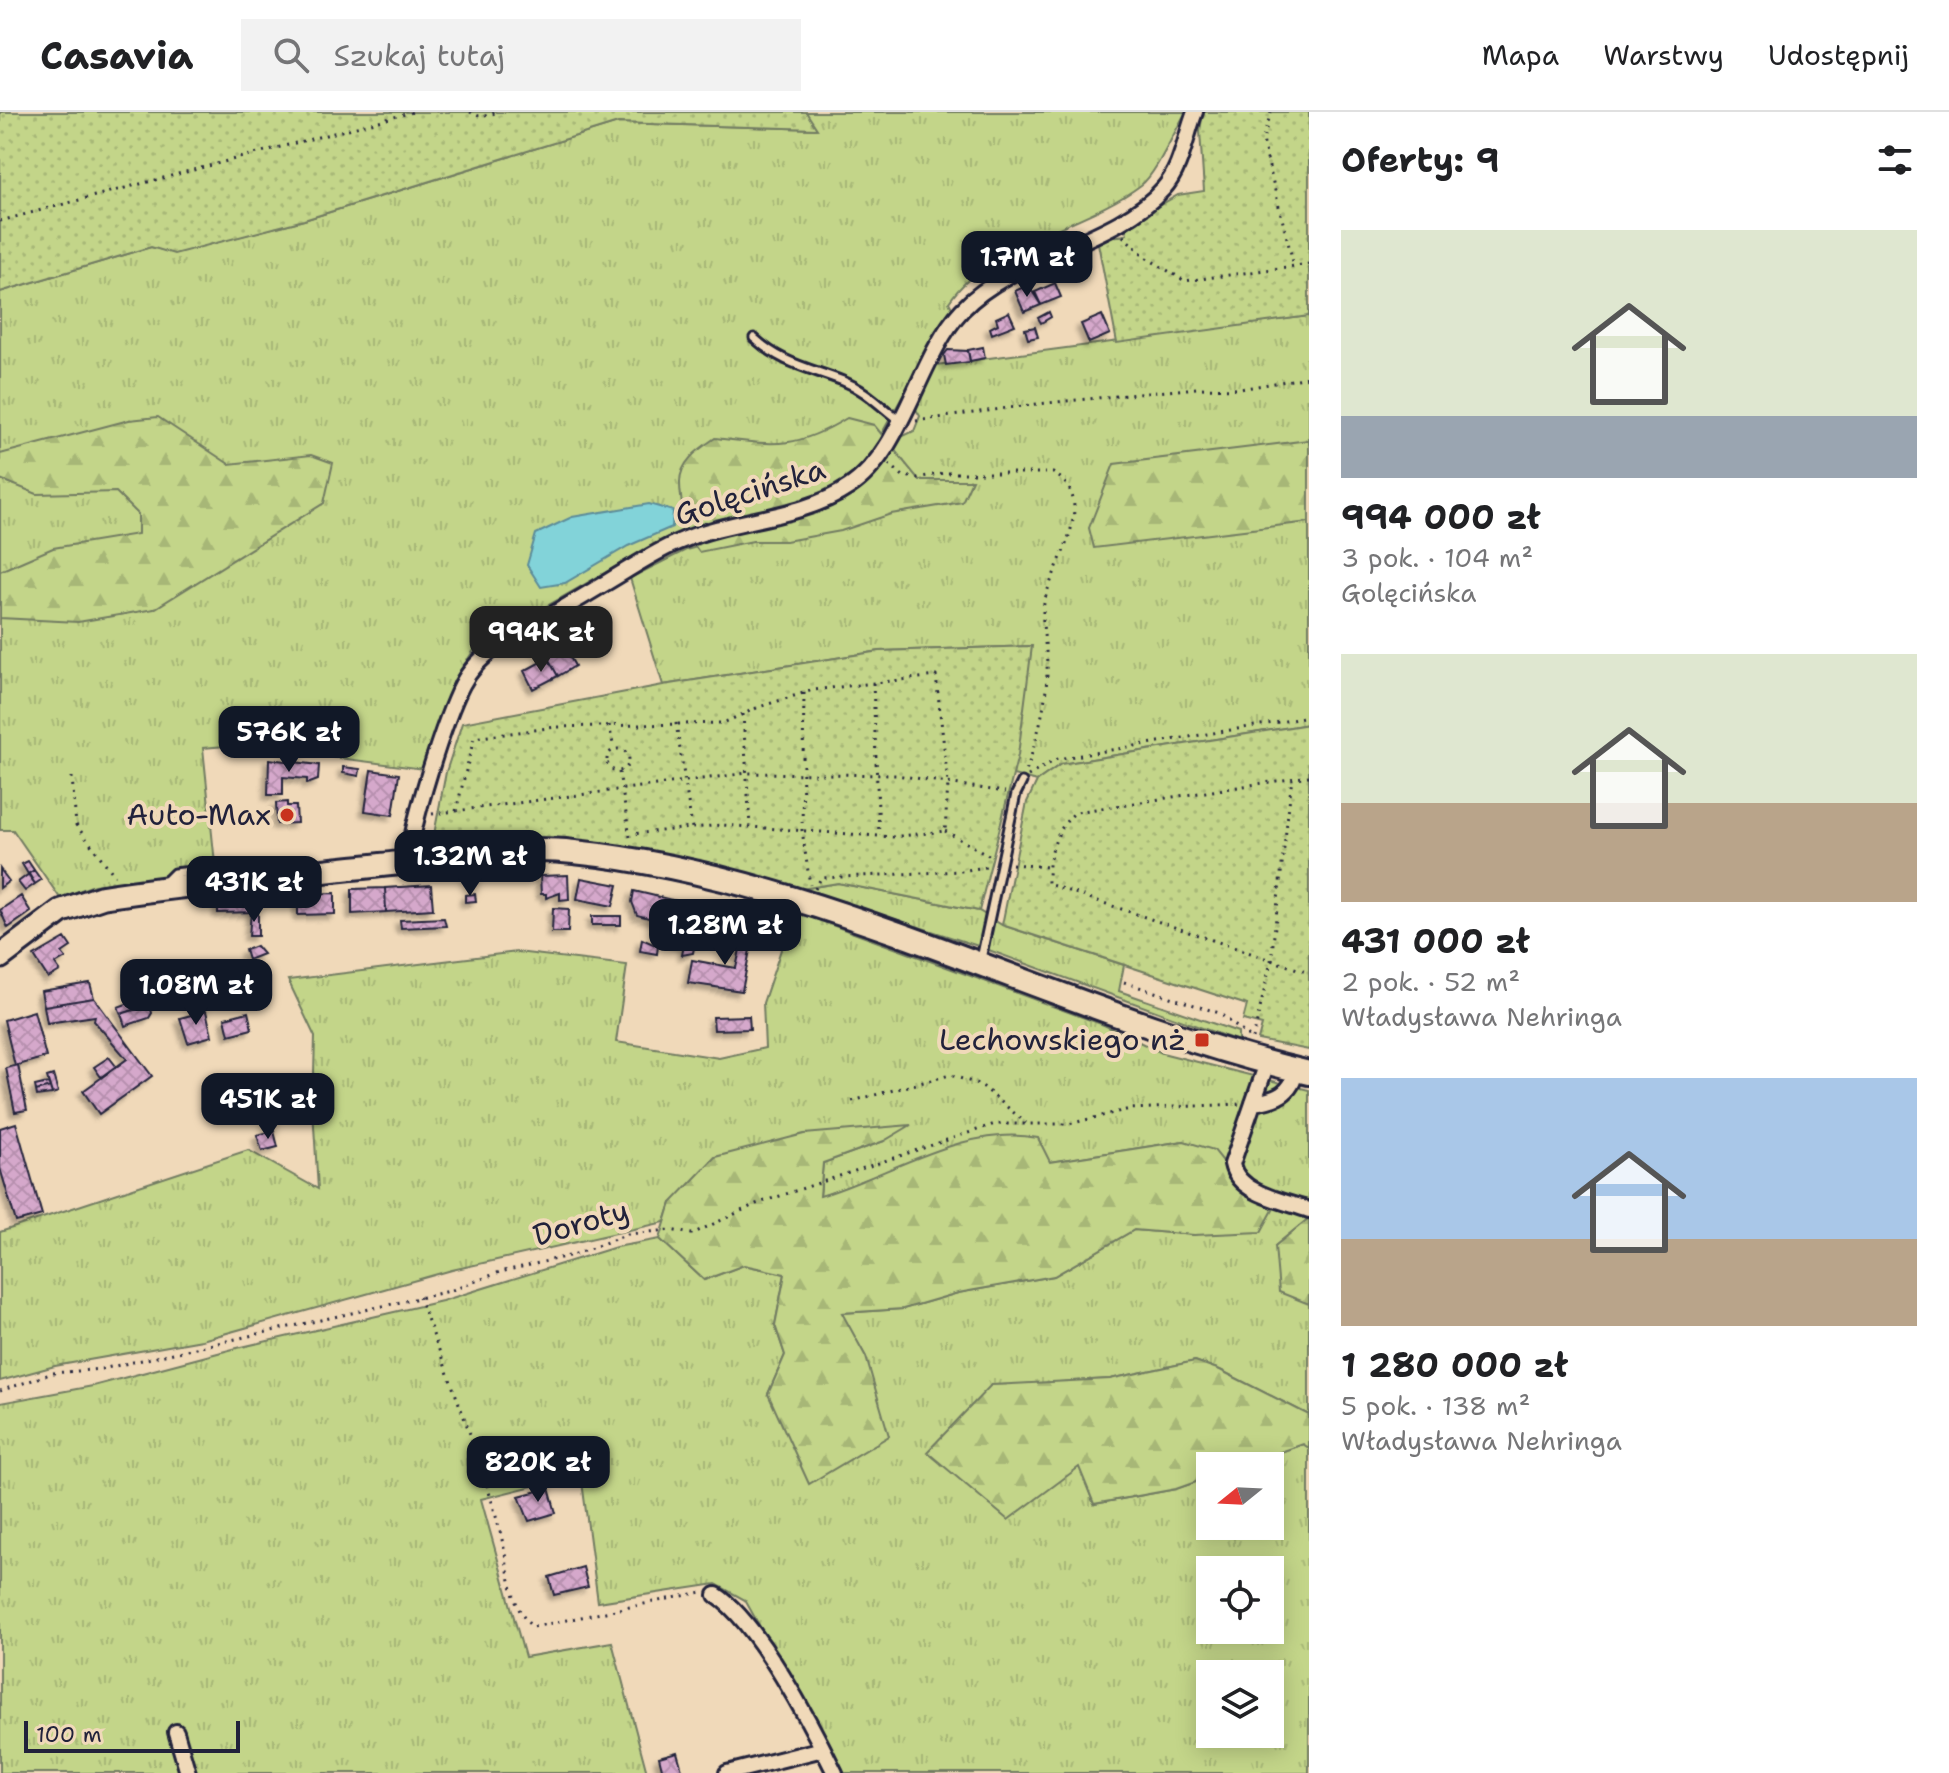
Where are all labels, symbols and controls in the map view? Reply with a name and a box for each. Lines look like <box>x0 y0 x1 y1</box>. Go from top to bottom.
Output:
search box <box>241 19 801 91</box>
text: Casavia <box>40 30 193 81</box>
icon: search <box>269 33 313 77</box>
text: Szukaj tutaj <box>333 35 505 76</box>
text: Mapa <box>1482 36 1559 74</box>
text: Warstwy <box>1603 36 1724 74</box>
text: Udostępnij <box>1768 36 1909 74</box>
text: Oferty: 9 <box>1341 137 1500 183</box>
icon: filters <box>1873 138 1917 182</box>
pin: 1.7M zł <box>953 231 1101 299</box>
text: 1.7M zł <box>979 239 1075 274</box>
icon: home <box>1557 282 1701 426</box>
street label: Golęcińska <box>669 448 831 535</box>
text: 994 000 zł <box>1341 494 1541 540</box>
text: 3 pok. · 104 m² <box>1341 540 1533 575</box>
text: Golęcińska <box>1341 575 1476 610</box>
pin: 994K zł <box>467 606 615 674</box>
text: 994K zł <box>488 614 594 649</box>
pin: 576K zł <box>215 706 363 774</box>
icon: home <box>1557 706 1701 850</box>
text: 576K zł <box>237 714 341 749</box>
place label: Auto-Max <box>127 794 271 835</box>
marker: Auto-Max <box>278 806 296 824</box>
pin: 1.32M zł <box>387 830 553 898</box>
text: 1.32M zł <box>413 838 528 873</box>
pin: 431K zł <box>180 856 328 924</box>
text: 431K zł <box>205 864 303 899</box>
pin: 1.28M zł <box>642 899 808 967</box>
text: 1.28M zł <box>667 907 783 942</box>
text: 431 000 zł <box>1341 918 1530 964</box>
pin: 1.08M zł <box>113 959 279 1027</box>
text: 2 pok. · 52 m² <box>1341 964 1520 999</box>
text: 1.08M zł <box>138 967 254 1002</box>
text: Władysława Nehringa <box>1341 999 1622 1034</box>
place label: Lechowskiego nż <box>939 1019 1186 1060</box>
marker: Lechowskiego nż <box>1193 1031 1211 1049</box>
pin: 451K zł <box>194 1073 342 1141</box>
text: 451K zł <box>219 1081 317 1116</box>
icon: home <box>1557 1130 1701 1274</box>
street label: Doroty <box>528 1189 634 1256</box>
text: 1 280 000 zł <box>1341 1342 1568 1388</box>
text: 5 pok. · 138 m² <box>1341 1388 1530 1423</box>
text: Władysława Nehringa <box>1341 1423 1622 1458</box>
pin: 820K zł <box>464 1436 612 1504</box>
text: 820K zł <box>485 1444 591 1479</box>
north arrow <box>1196 1452 1284 1540</box>
map controls <box>1196 1452 1284 1748</box>
button: locate <box>1196 1556 1284 1644</box>
button: layers <box>1196 1660 1284 1748</box>
scale bar <box>24 1717 240 1753</box>
text: 100 m <box>36 1720 102 1749</box>

